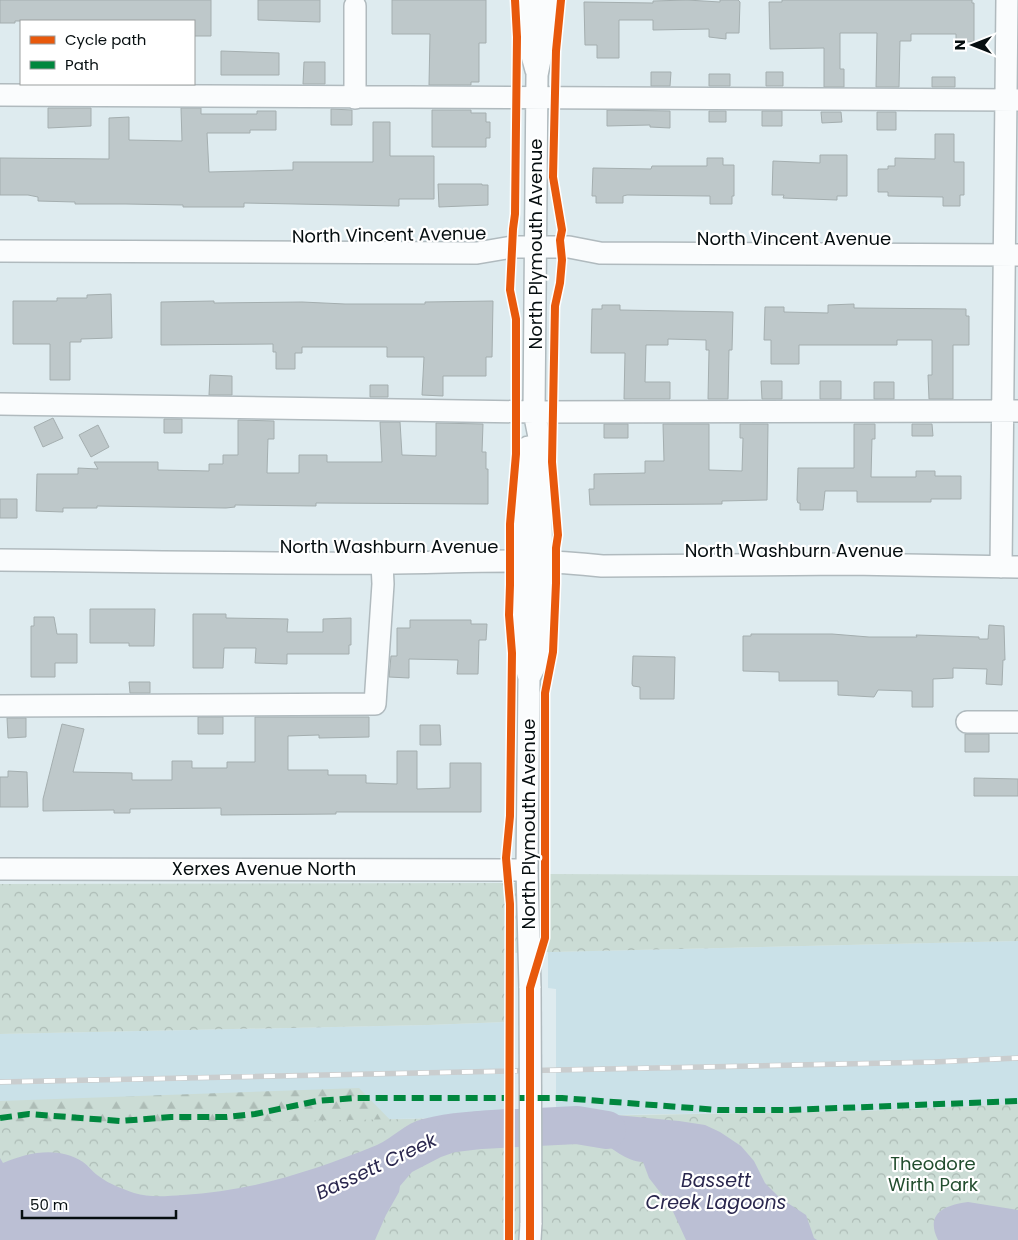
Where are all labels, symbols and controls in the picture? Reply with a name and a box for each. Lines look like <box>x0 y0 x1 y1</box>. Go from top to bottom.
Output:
legend <box>20 20 195 85</box>
north arrow <box>948 20 998 70</box>
text: Cycle path <box>65 29 146 50</box>
text: N <box>950 40 970 50</box>
text: Path <box>65 54 99 75</box>
street label: North Plymouth Avenue <box>523 139 548 349</box>
street label: North Vincent Avenue <box>292 220 486 249</box>
street label: North Vincent Avenue <box>697 226 891 251</box>
street label: North Washburn Avenue <box>280 534 498 559</box>
street label: North Washburn Avenue <box>685 538 903 563</box>
street label: North Plymouth Avenue <box>516 719 541 929</box>
street label: Xerxes Avenue North <box>172 856 356 881</box>
water label: Bassett Creek <box>311 1126 442 1206</box>
park label: Theodore Wirth Park <box>888 1151 979 1197</box>
water label: Bassett Creek Lagoons <box>645 1167 787 1216</box>
scale bar <box>22 1188 176 1220</box>
text: 50 m <box>30 1194 68 1215</box>

